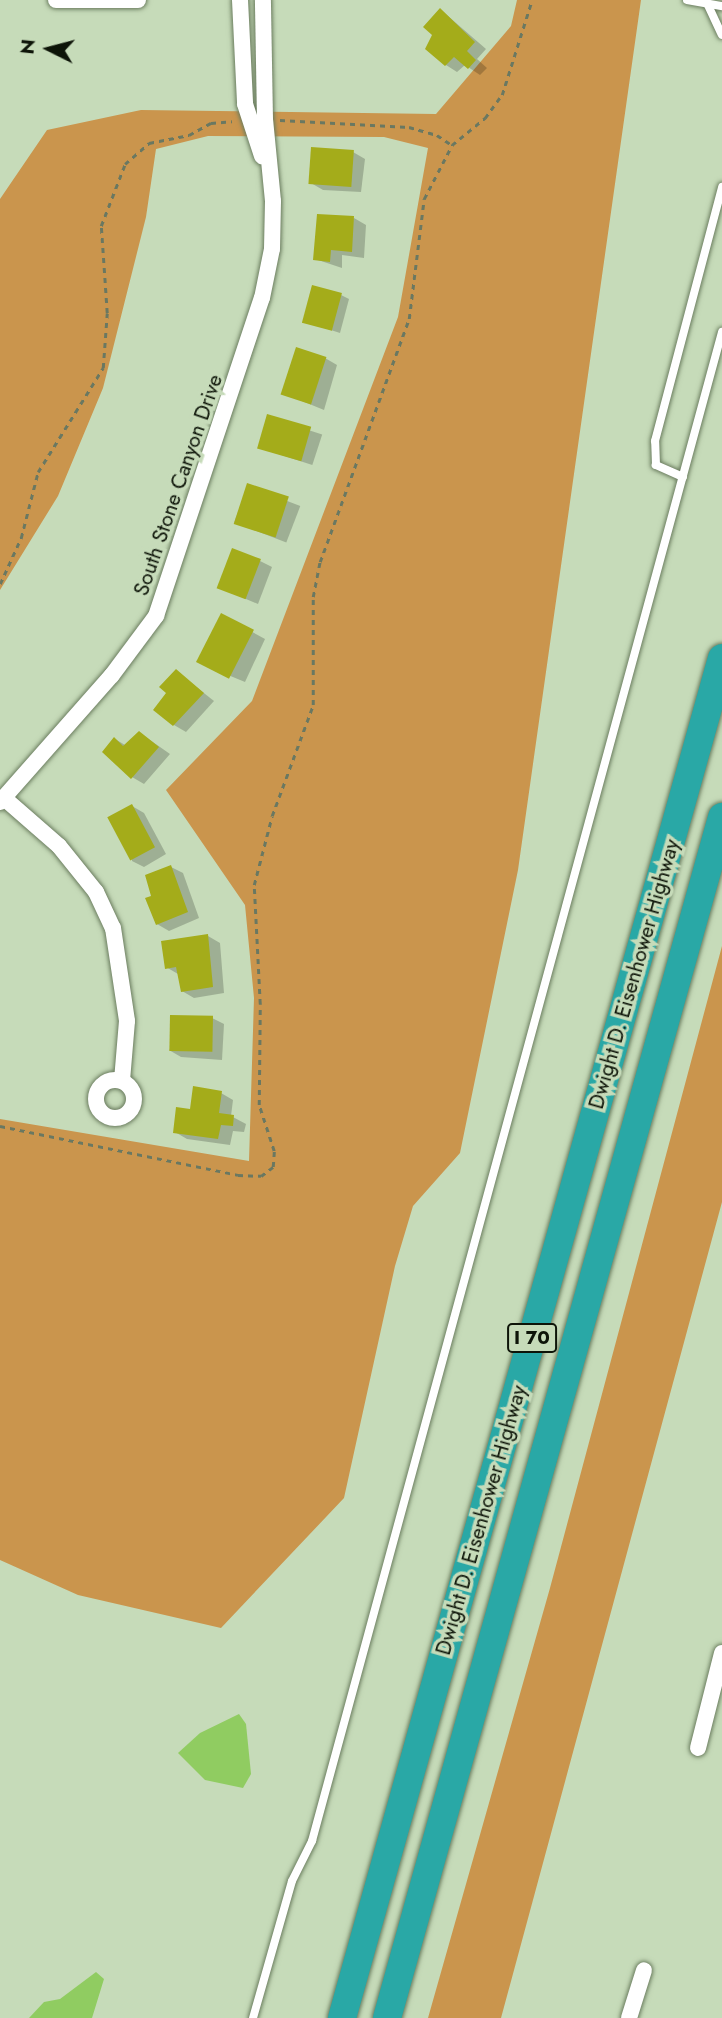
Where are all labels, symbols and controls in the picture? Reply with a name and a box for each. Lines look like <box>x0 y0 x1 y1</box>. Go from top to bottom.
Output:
north arrow <box>14 14 84 84</box>
text: N <box>13 38 42 56</box>
street label: South Stone Canyon Drive <box>128 371 228 599</box>
street label: Dwight D. Eisenhower Highway <box>583 836 685 1112</box>
road number: I 70 <box>506 1322 558 1354</box>
street label: Dwight D. Eisenhower Highway <box>430 1382 532 1658</box>

